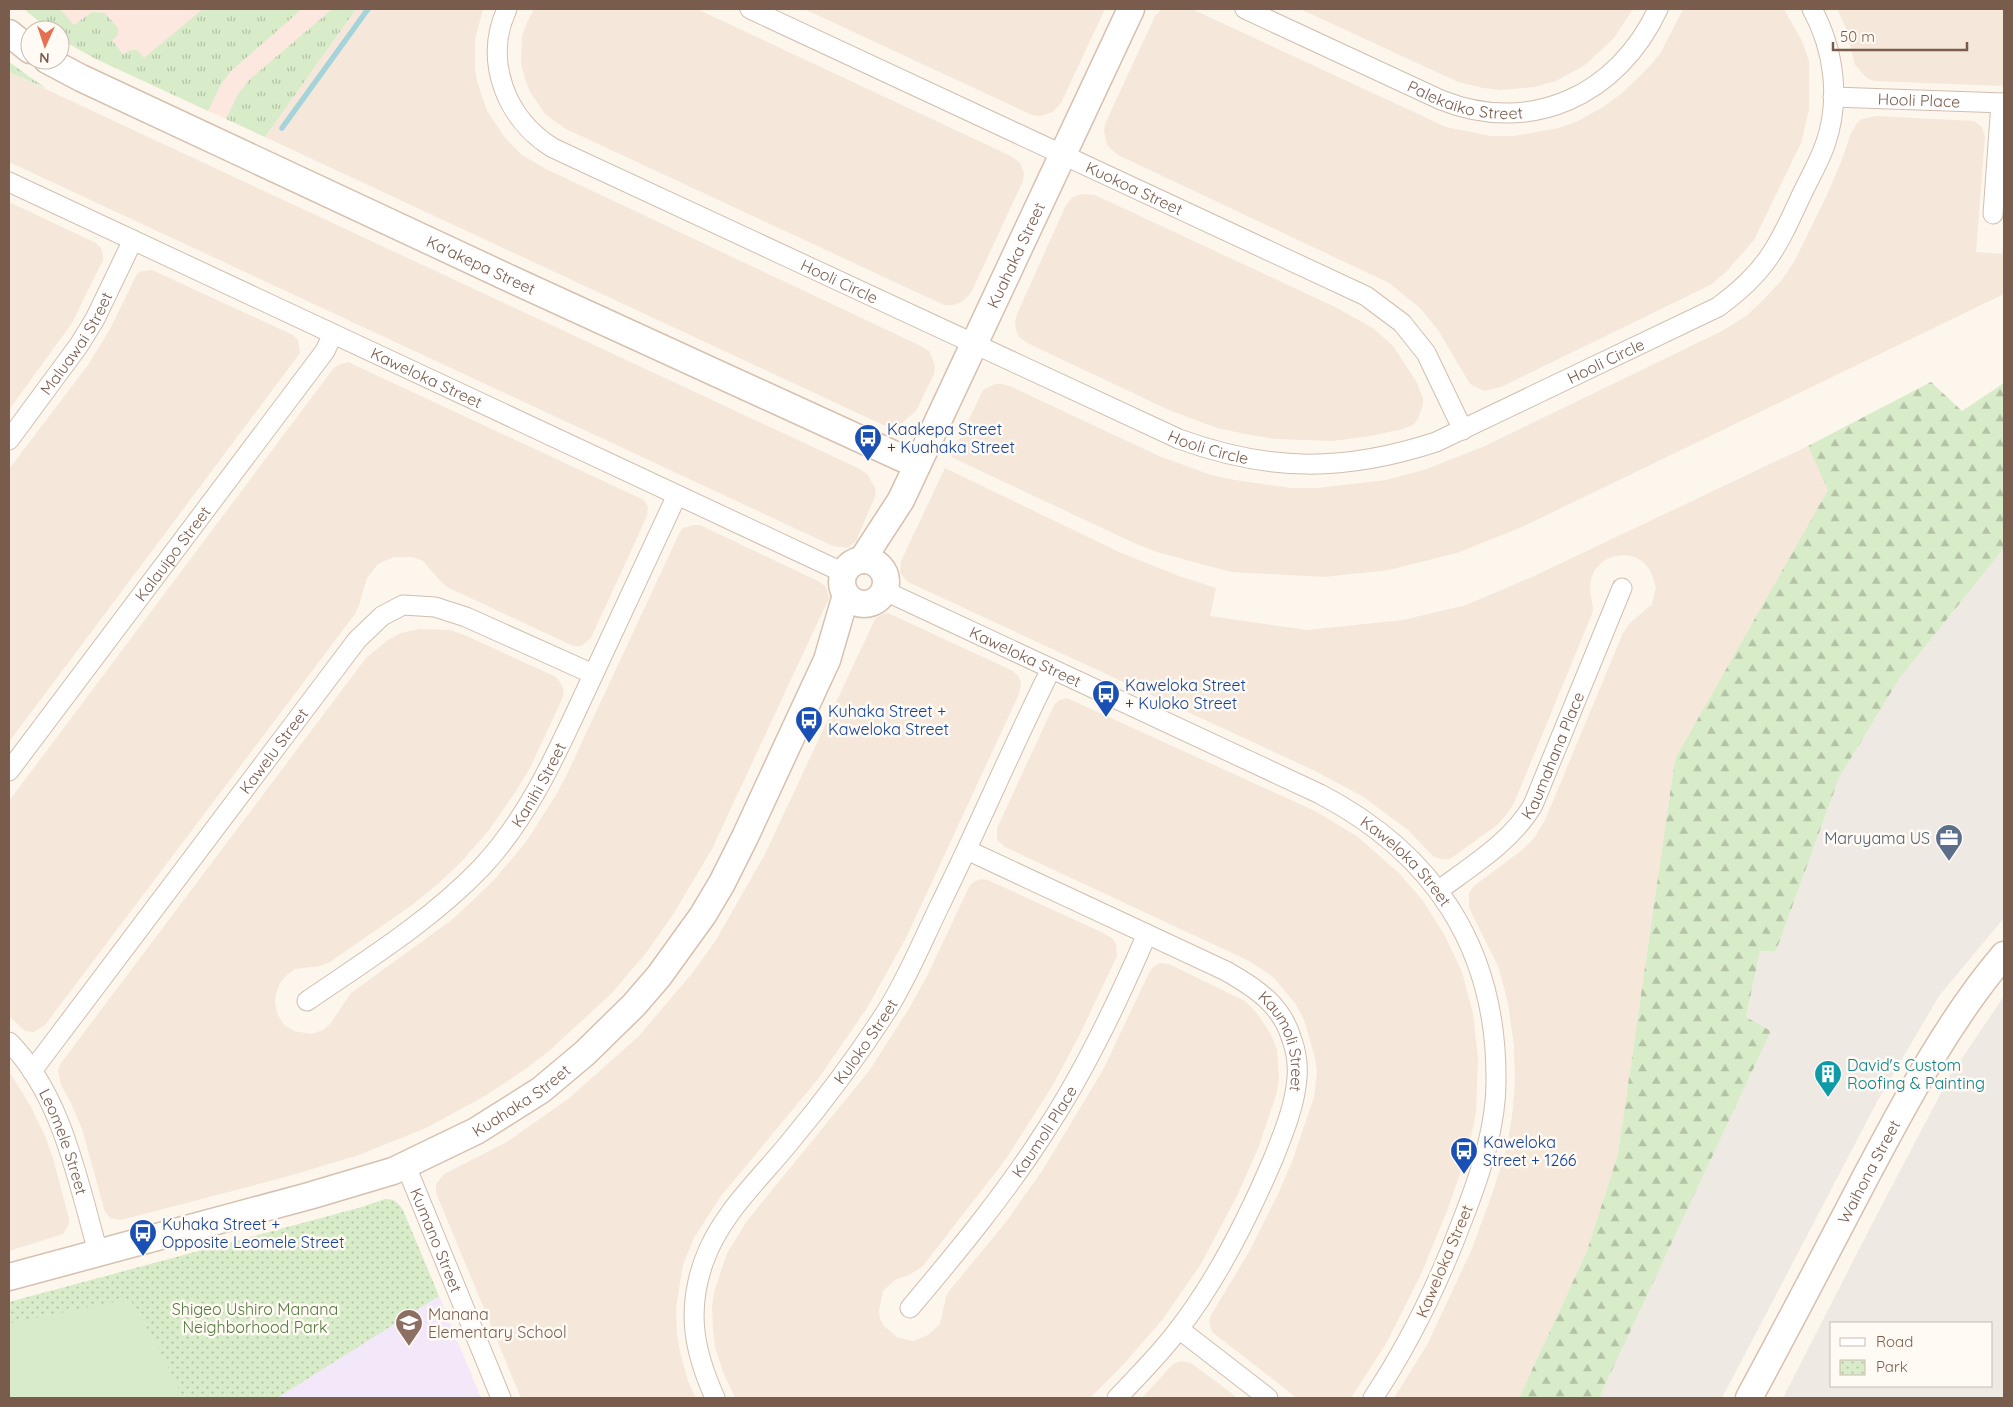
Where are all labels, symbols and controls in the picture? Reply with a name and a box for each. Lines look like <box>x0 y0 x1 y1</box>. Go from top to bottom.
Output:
north arrow <box>20 20 70 70</box>
scale bar <box>1833 20 1967 52</box>
text: 50 m <box>1840 27 1875 46</box>
text: N <box>39 49 50 67</box>
street label: Palekaiko Street <box>1404 76 1524 123</box>
street label: Hooli Place <box>1877 89 1961 111</box>
street label: Kuokoa Street <box>1082 157 1186 219</box>
street label: Kuahaka Street <box>982 199 1049 311</box>
street label: Ka'akepa Street <box>423 231 539 299</box>
street label: Hooli Circle <box>798 255 881 308</box>
street label: Maluawai Street <box>36 289 116 399</box>
street label: Hooli Circle <box>1564 334 1647 388</box>
street label: Kaweloka Street <box>367 343 486 412</box>
place label: Kaakepa Street + Kuahaka Street <box>887 419 1015 457</box>
bus stop icon: Kaakepa Street + Kuahaka Street <box>853 423 883 462</box>
street label: Hooli Circle <box>1165 425 1250 468</box>
street label: Kalauipo Street <box>130 502 215 605</box>
street label: Kaweloka Street <box>966 622 1085 691</box>
place label: Kaweloka Street + Kuloko Street <box>1125 675 1246 713</box>
bus stop icon: Kaweloka Street + Kuloko Street <box>1091 679 1121 718</box>
street label: Kaumahana Place <box>1517 689 1588 823</box>
place label: Kuhaka Street + Kaweloka Street <box>828 701 949 739</box>
street label: Kawelu Street <box>235 704 312 798</box>
bus stop icon: Kuhaka Street + Kaweloka Street <box>794 705 824 744</box>
street label: Kanihi Street <box>507 739 570 831</box>
street label: Kaweloka Street <box>1357 811 1456 910</box>
office icon: Maruyama US <box>1934 823 1964 862</box>
place label: Maruyama US <box>1824 828 1930 848</box>
street label: Kaumoli Street <box>1254 986 1307 1093</box>
street label: Kuloko Street <box>829 995 902 1088</box>
place label: David's Custom Roofing & Painting <box>1847 1055 1985 1093</box>
building icon: David's Custom Roofing & Painting <box>1813 1059 1843 1098</box>
street label: Kuahaka Street <box>468 1060 574 1141</box>
street label: Kaumoli Place <box>1007 1082 1081 1181</box>
street label: Leomele Street <box>35 1085 92 1197</box>
street label: Waihona Street <box>1833 1116 1904 1227</box>
place label: Kaweloka Street + 1266 <box>1483 1132 1577 1170</box>
bus stop icon: Kaweloka Street + 1266 <box>1449 1136 1479 1175</box>
street label: Kumano Street <box>406 1185 467 1295</box>
street label: Kaweloka Street <box>1411 1201 1477 1321</box>
place label: Kuhaka Street + Opposite Leomele Street <box>162 1214 345 1252</box>
bus stop icon: Kuhaka Street + Opposite Leomele Street <box>128 1218 158 1257</box>
park label: Shigeo Ushiro Manana Neighborhood Park <box>172 1299 338 1337</box>
place label: Manana Elementary School <box>428 1304 567 1342</box>
school or university icon: Manana Elementary School <box>394 1308 424 1347</box>
legend <box>1830 1322 1993 1387</box>
text: Road <box>1876 1332 1913 1351</box>
text: Park <box>1876 1357 1908 1376</box>

